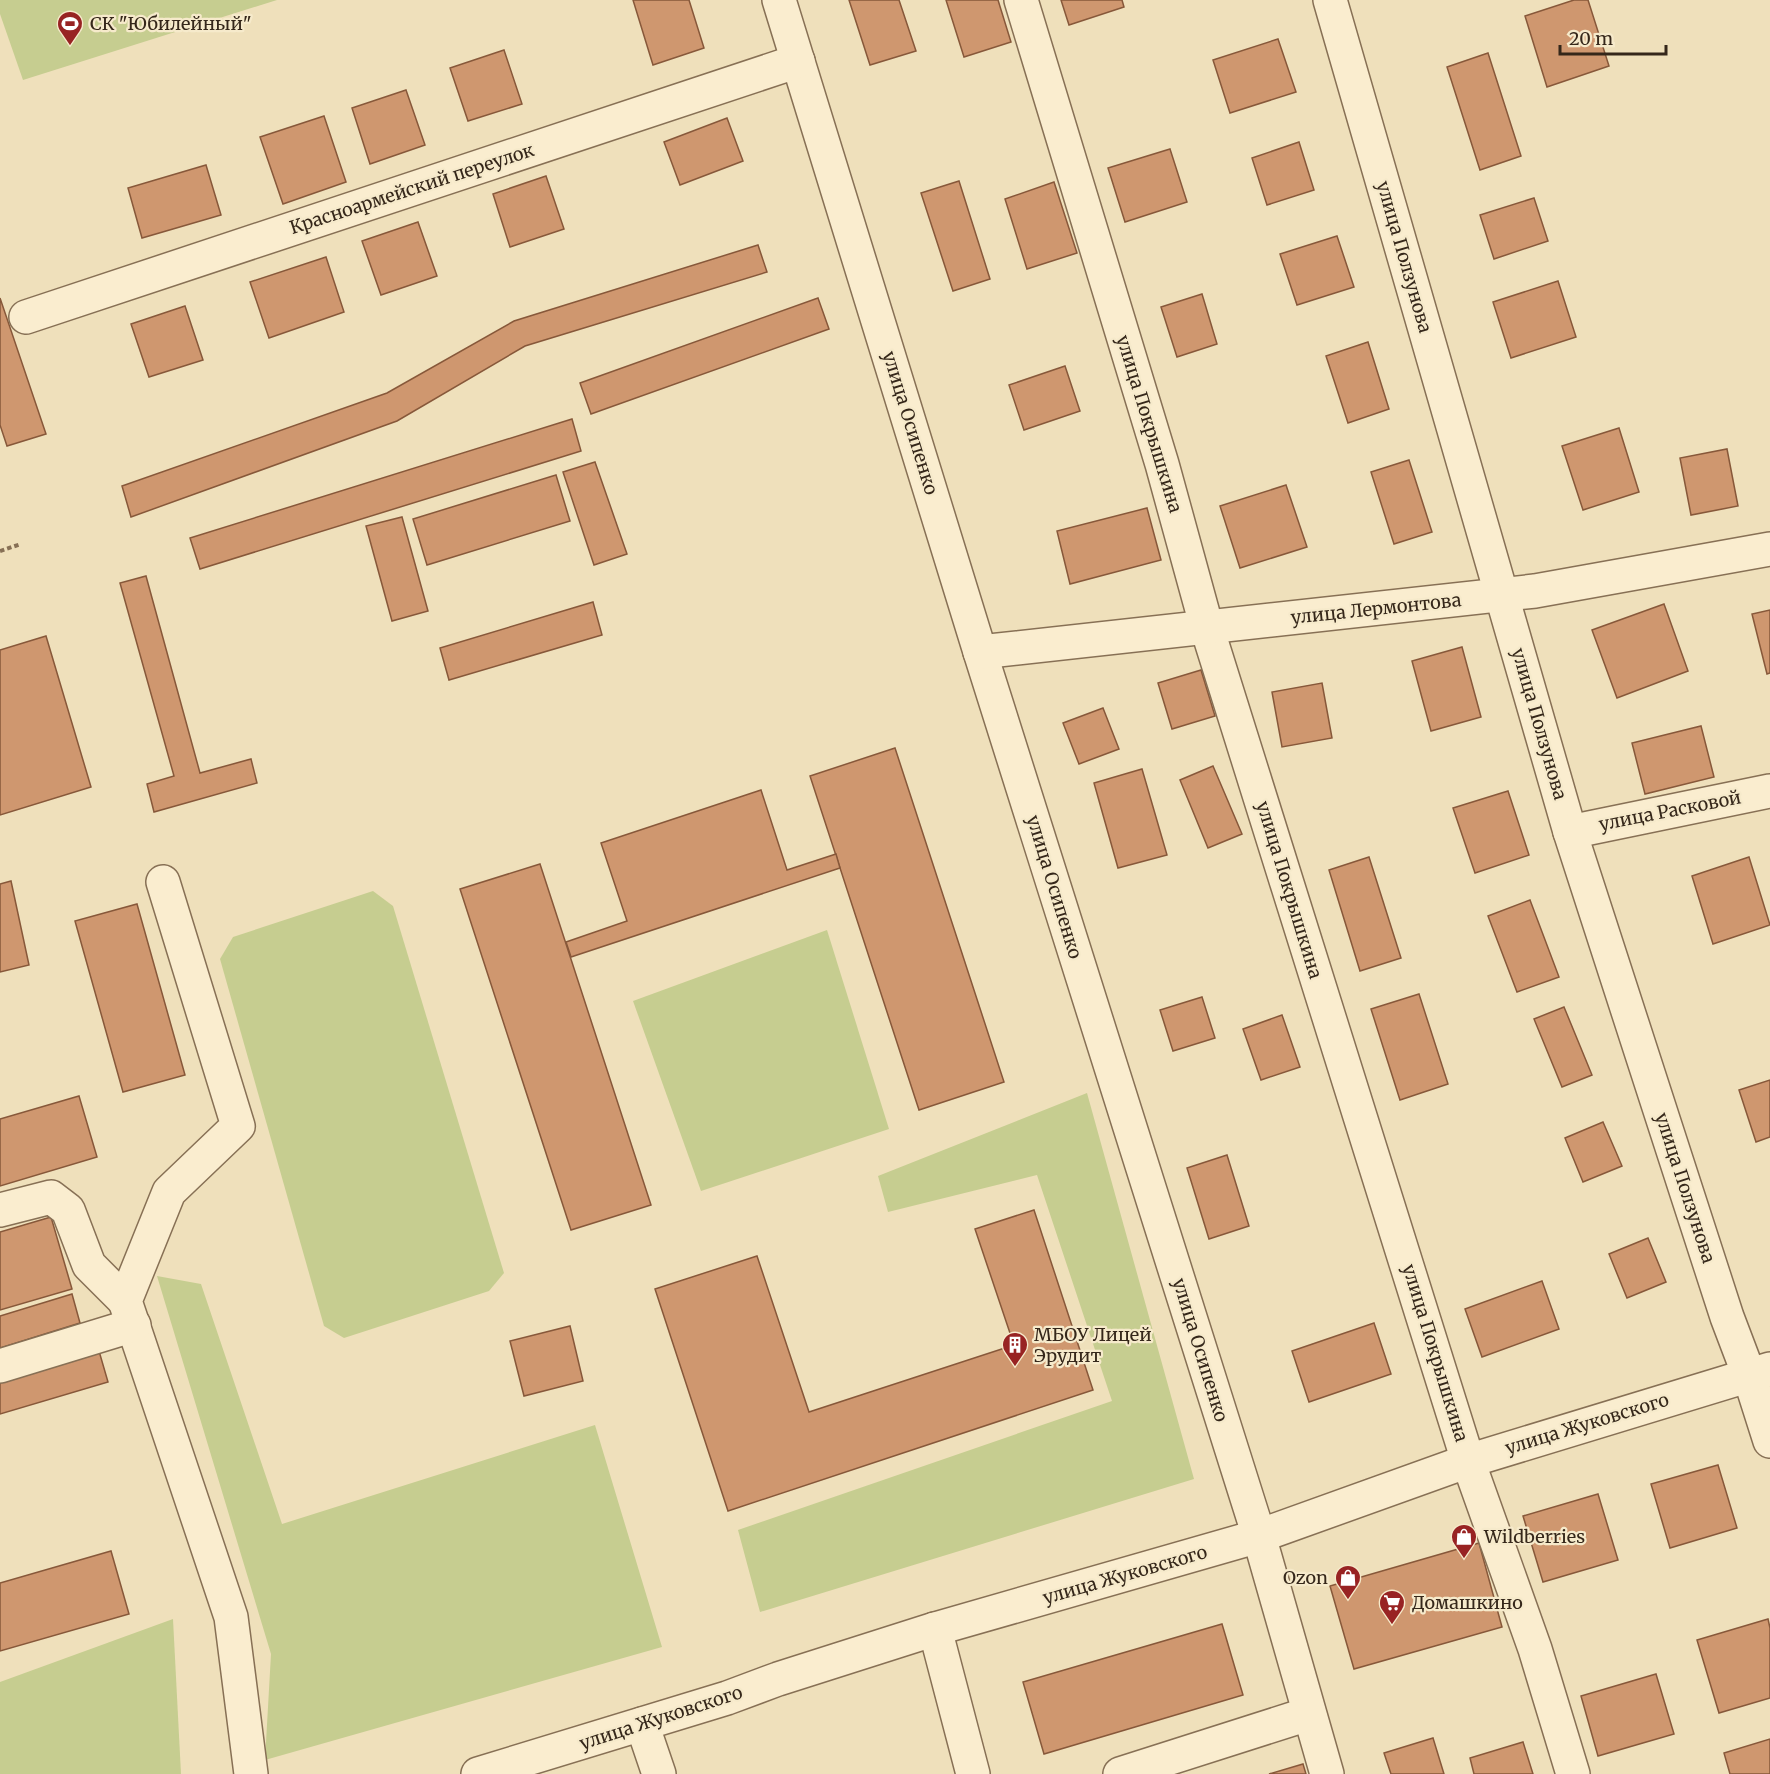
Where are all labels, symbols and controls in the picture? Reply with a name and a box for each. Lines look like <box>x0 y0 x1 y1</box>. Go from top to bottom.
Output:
sports icon: СК "Юбилейный" <box>55 9 85 47</box>
place label: СК "Юбилейный" <box>90 12 252 35</box>
scale bar <box>1560 18 1666 56</box>
text: 20 m <box>1569 27 1613 50</box>
street label: Красноармейский переулок <box>287 138 538 239</box>
street label: улица Ползунова <box>1372 178 1437 336</box>
street label: улица Покрышкина <box>1112 332 1188 516</box>
street label: улица Осипенко <box>878 348 943 498</box>
street label: улица Лермонтова <box>1290 588 1463 629</box>
street label: улица Ползунова <box>1507 645 1572 803</box>
street label: улица Расковой <box>1597 785 1743 836</box>
street label: улица Покрышкина <box>1252 798 1328 982</box>
street label: улица Осипенко <box>1022 812 1087 962</box>
street label: улица Ползунова <box>1650 1110 1721 1266</box>
street label: улица Покрышкина <box>1398 1261 1474 1445</box>
street label: улица Осипенко <box>1168 1275 1233 1425</box>
place label: МБОУ Лицей Эрудит <box>1034 1323 1152 1367</box>
building icon: МБОУ Лицей Эрудит <box>1000 1330 1030 1368</box>
street label: улица Жуковского <box>1502 1388 1671 1459</box>
shop icon: Wildberries <box>1449 1522 1479 1560</box>
place label: Wildberries <box>1483 1525 1585 1548</box>
street label: улица Жуковского <box>1040 1540 1210 1609</box>
shop icon: Ozon <box>1333 1563 1363 1601</box>
place label: Ozon <box>1283 1566 1328 1589</box>
supermarket icon: Домашкино <box>1377 1588 1407 1626</box>
place label: Домашкино <box>1412 1591 1523 1614</box>
street label: улица Жуковского <box>577 1680 745 1755</box>

